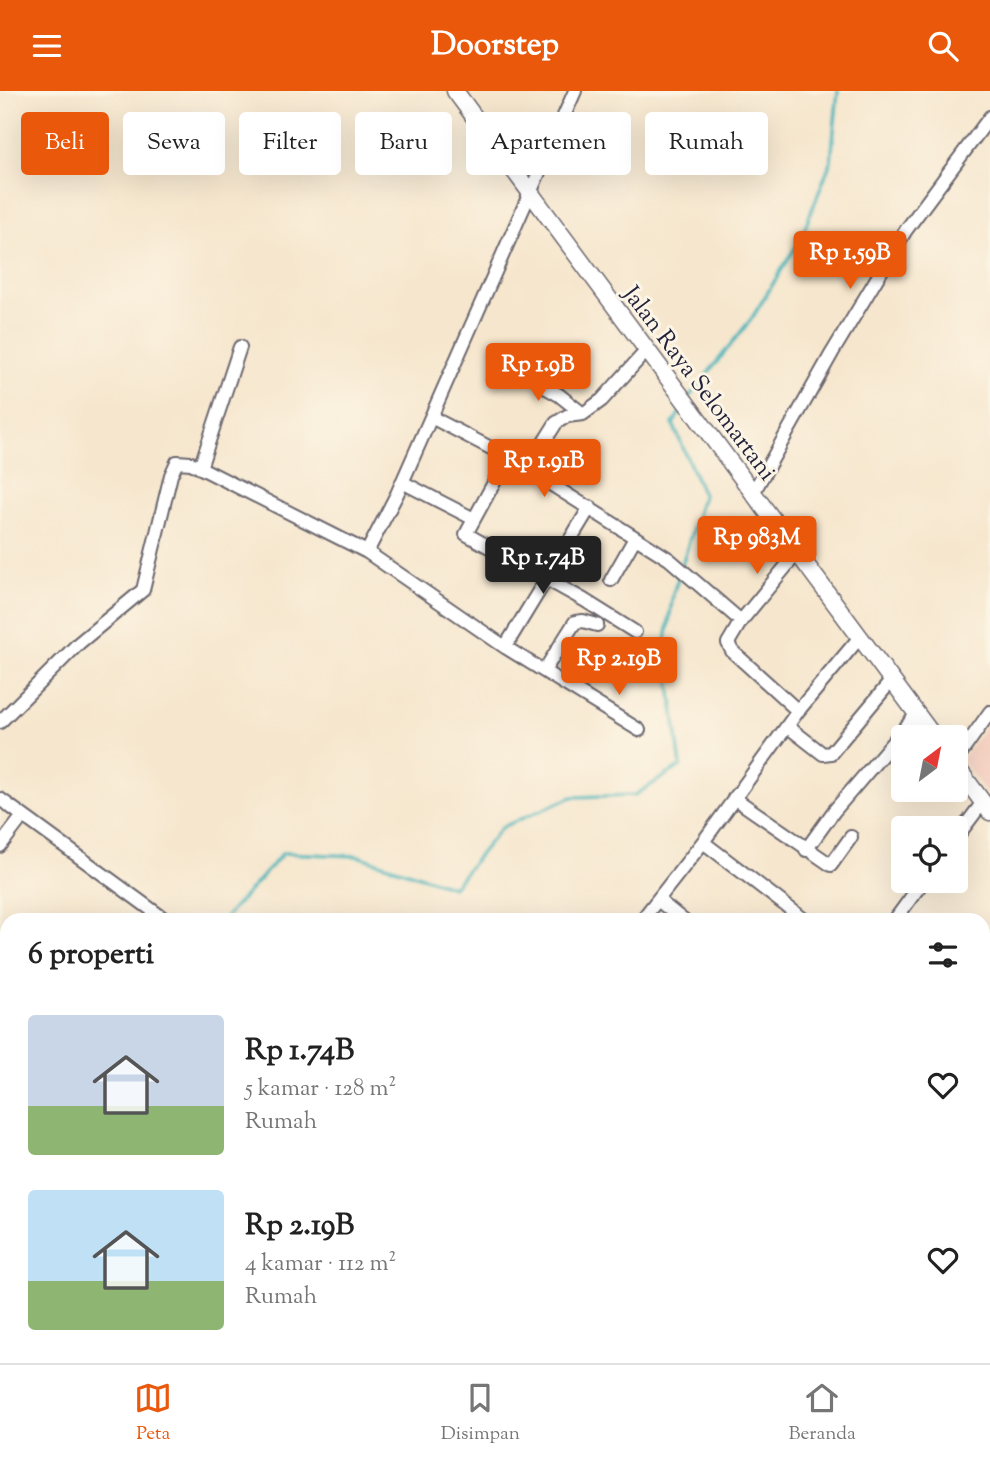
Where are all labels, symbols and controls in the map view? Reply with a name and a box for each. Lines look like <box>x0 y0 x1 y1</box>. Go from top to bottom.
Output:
text: Doorstep <box>431 23 559 69</box>
icon: menu <box>28 27 66 65</box>
icon: search <box>924 27 962 65</box>
chip: Beli <box>21 112 109 175</box>
chip: Sewa <box>123 112 225 175</box>
chip: Filter <box>239 112 341 175</box>
chip: Baru <box>355 112 452 175</box>
chip: Apartemen <box>466 112 631 175</box>
chip: Rumah <box>645 112 768 175</box>
pin: Rp 1.59B <box>778 231 922 291</box>
text: Rp 1.59B <box>809 237 891 270</box>
street label: Jalan Raya Selomartani <box>613 278 783 489</box>
pin: Rp 1.9B <box>473 343 603 403</box>
text: Rp 1.9B <box>502 349 574 382</box>
pin: Rp 1.91B <box>472 439 616 499</box>
text: Rp 1.91B <box>504 445 584 478</box>
pin: Rp 983M <box>692 517 822 576</box>
text: Rp 983M <box>713 522 801 555</box>
pin: Rp 1.74B <box>471 537 615 596</box>
text: Rp 1.74B <box>501 542 585 575</box>
pin: Rp 2.19B <box>547 637 691 697</box>
text: Rp 2.19B <box>577 643 661 676</box>
north arrow <box>891 725 968 801</box>
map controls <box>891 725 968 893</box>
button: locate <box>891 816 968 893</box>
text: 6 properti <box>28 934 154 977</box>
icon: filters <box>924 936 962 974</box>
text: Rp 1.74B <box>245 1030 354 1073</box>
icon: home <box>84 1043 168 1127</box>
icon: heart <box>924 1066 962 1104</box>
text: 5 kamar · 128 m² <box>245 1073 396 1106</box>
text: Rumah <box>245 1106 317 1139</box>
text: Rp 2.19B <box>245 1205 354 1248</box>
icon: home <box>84 1218 168 1302</box>
icon: heart <box>924 1241 962 1279</box>
text: 4 kamar · 112 m² <box>245 1248 396 1281</box>
text: Rumah <box>245 1281 317 1314</box>
tab: Peta <box>134 1379 172 1448</box>
tab: Disimpan <box>441 1379 520 1448</box>
tab: Beranda <box>789 1379 856 1448</box>

